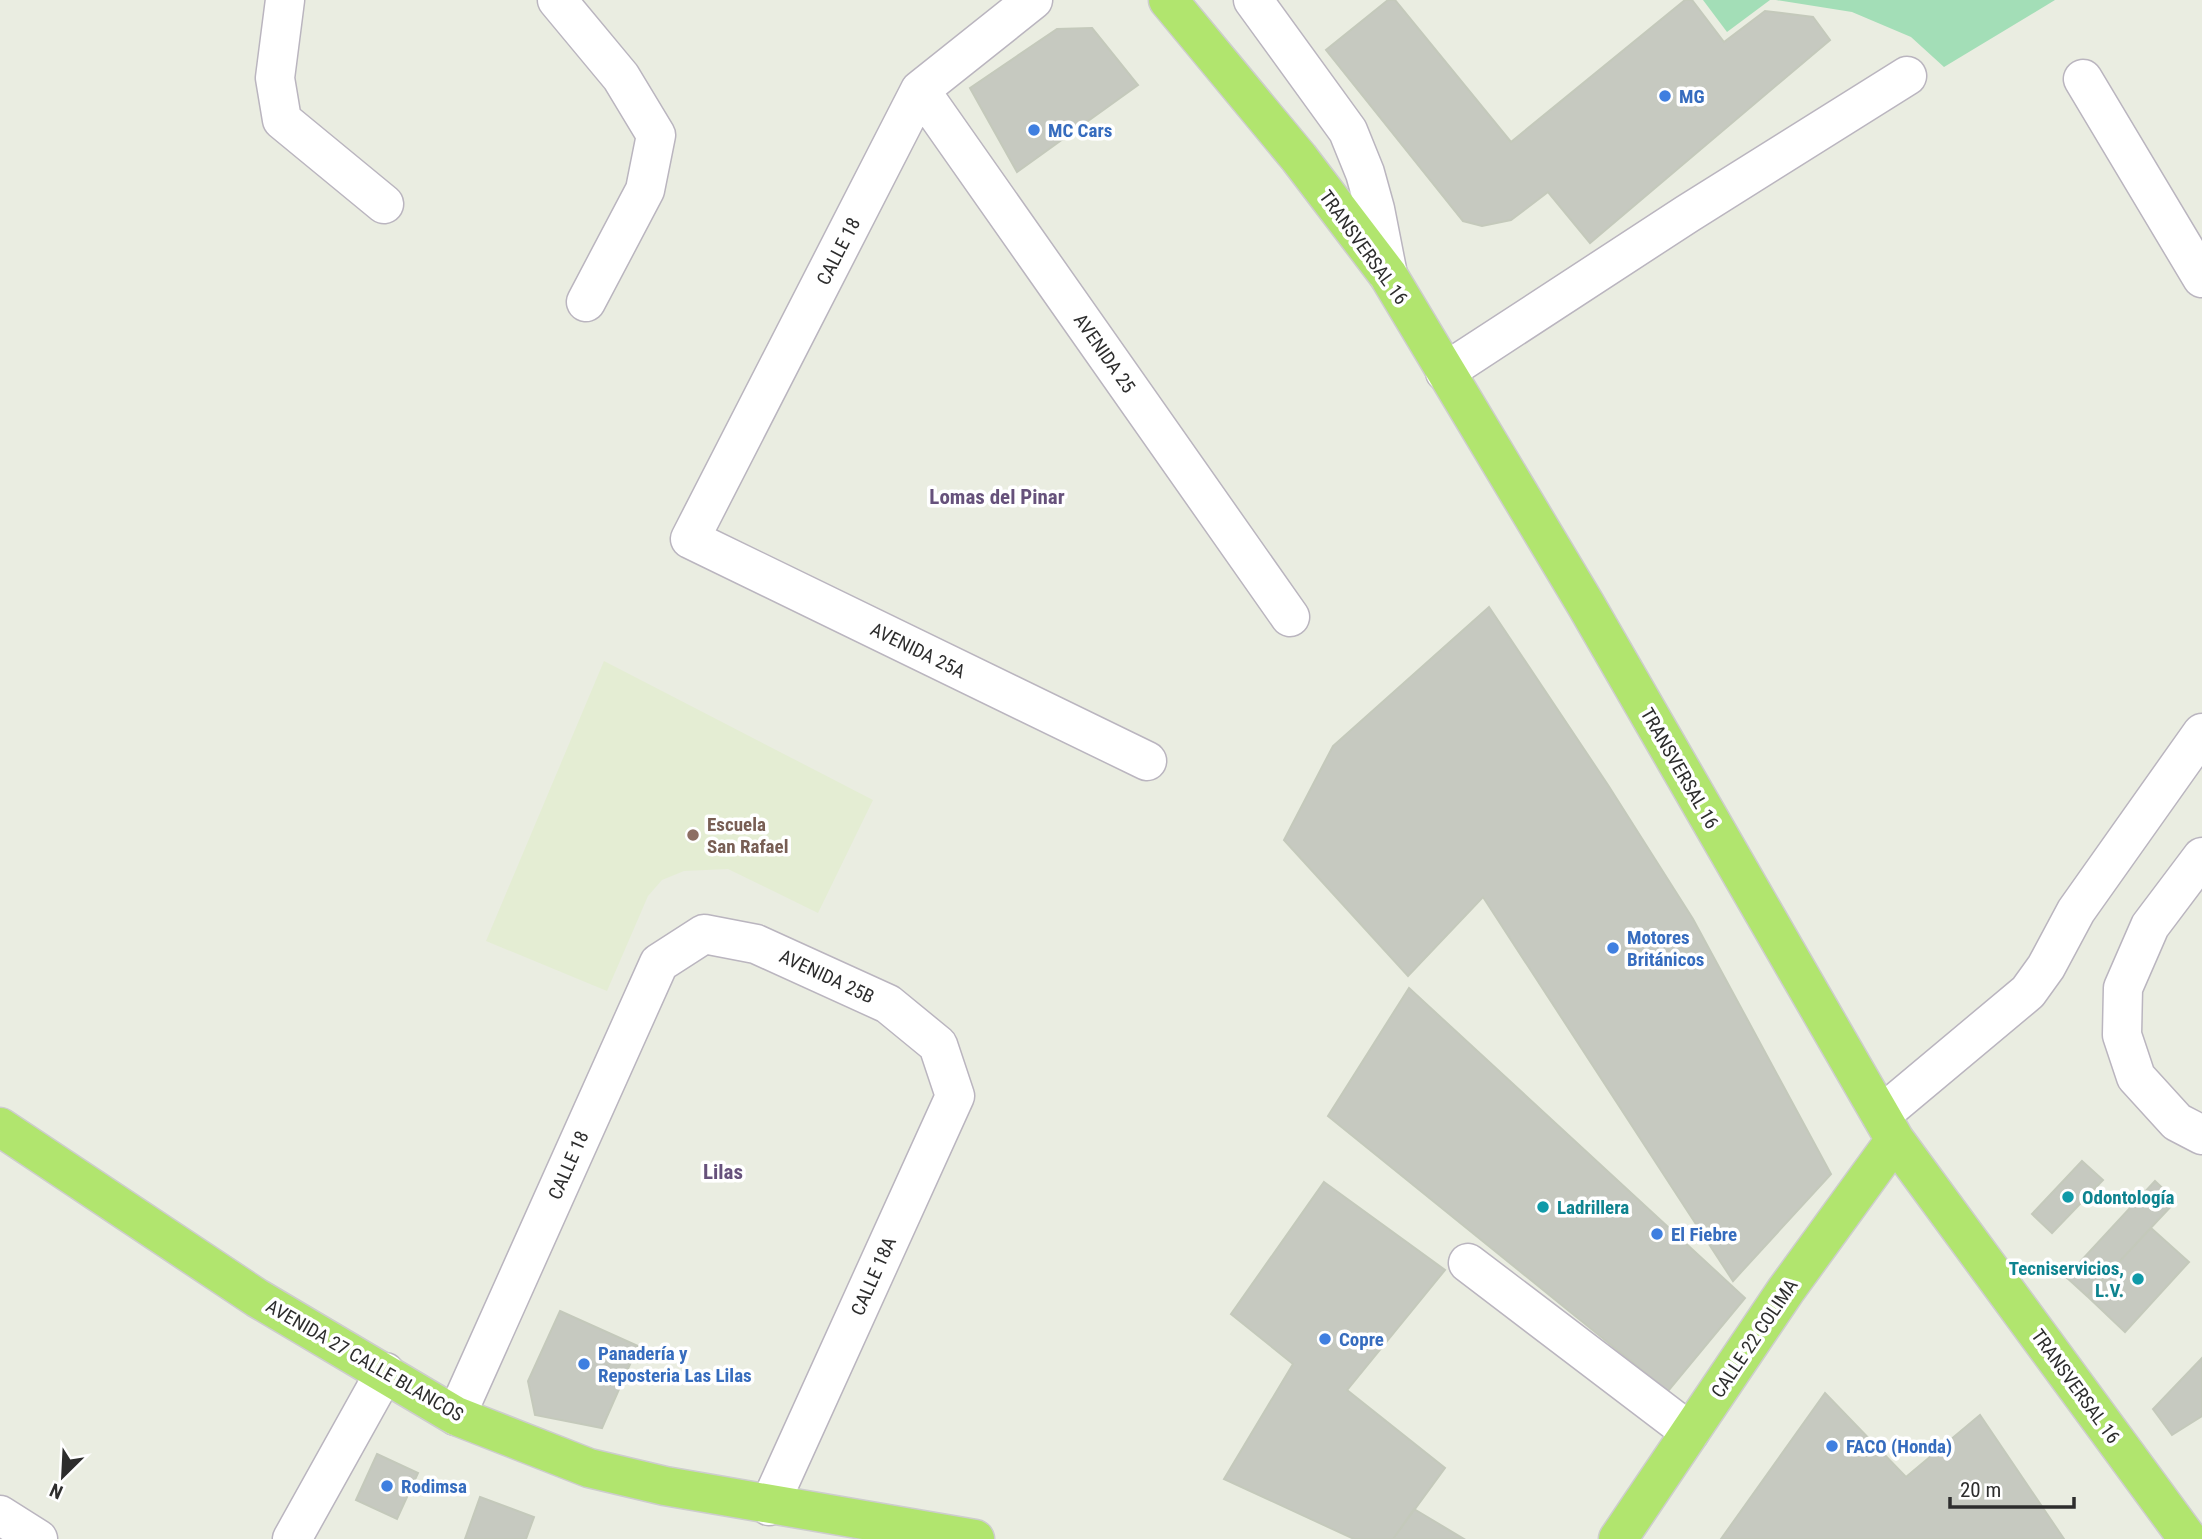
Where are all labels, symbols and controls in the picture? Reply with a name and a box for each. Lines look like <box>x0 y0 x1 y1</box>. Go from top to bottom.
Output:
place label: MG <box>1679 85 1705 108</box>
marker: MG <box>1657 88 1673 104</box>
place label: MC Cars <box>1048 119 1112 142</box>
marker: MC Cars <box>1026 122 1042 138</box>
street label: TRANSVERSAL 16 <box>1314 186 1413 309</box>
street label: CALLE 18 <box>812 214 865 289</box>
street label: AVENIDA 25 <box>1069 309 1140 397</box>
district label: Lomas del Pinar <box>929 485 1065 509</box>
street label: AVENIDA 25A <box>867 618 969 683</box>
street label: TRANSVERSAL 16 <box>1636 704 1723 833</box>
place label: Escuela San Rafael <box>707 813 788 858</box>
marker: Escuela San Rafael <box>685 827 701 843</box>
place label: Motores Británicos <box>1627 926 1704 971</box>
marker: Motores Británicos <box>1605 940 1621 956</box>
street label: AVENIDA 25B <box>776 945 878 1008</box>
street label: CALLE 18 <box>543 1127 594 1203</box>
district label: Lilas <box>703 1160 743 1184</box>
place label: Odontología <box>2082 1186 2174 1209</box>
marker: Odontología <box>2060 1189 2076 1205</box>
place label: Ladrillera <box>1557 1196 1629 1219</box>
marker: Ladrillera <box>1535 1199 1551 1215</box>
place label: El Fiebre <box>1671 1223 1737 1246</box>
marker: El Fiebre <box>1649 1226 1665 1242</box>
street label: CALLE 18A <box>846 1233 901 1319</box>
place label: Tecniservicios, L.V. <box>2009 1257 2124 1302</box>
marker: Tecniservicios, L.V. <box>2130 1271 2146 1287</box>
street label: CALLE 22 COLIMA <box>1706 1275 1803 1402</box>
street label: AVENIDA 27 CALLE BLANCOS <box>262 1295 468 1426</box>
street label: TRANSVERSAL 16 <box>2026 1325 2125 1448</box>
place label: Copre <box>1339 1328 1384 1351</box>
marker: Copre <box>1317 1331 1333 1347</box>
place label: Panadería y Reposteria Las Lilas <box>598 1342 752 1387</box>
marker: Panadería y Reposteria Las Lilas <box>576 1356 592 1372</box>
place label: FACO (Honda) <box>1846 1435 1952 1458</box>
marker: FACO (Honda) <box>1824 1438 1840 1454</box>
north arrow <box>28 1441 98 1511</box>
scale bar <box>1950 1466 2074 1510</box>
place label: Rodimsa <box>401 1475 467 1498</box>
text: N <box>46 1478 66 1504</box>
marker: Rodimsa <box>379 1478 395 1494</box>
text: 20 m <box>1960 1478 2001 1502</box>

